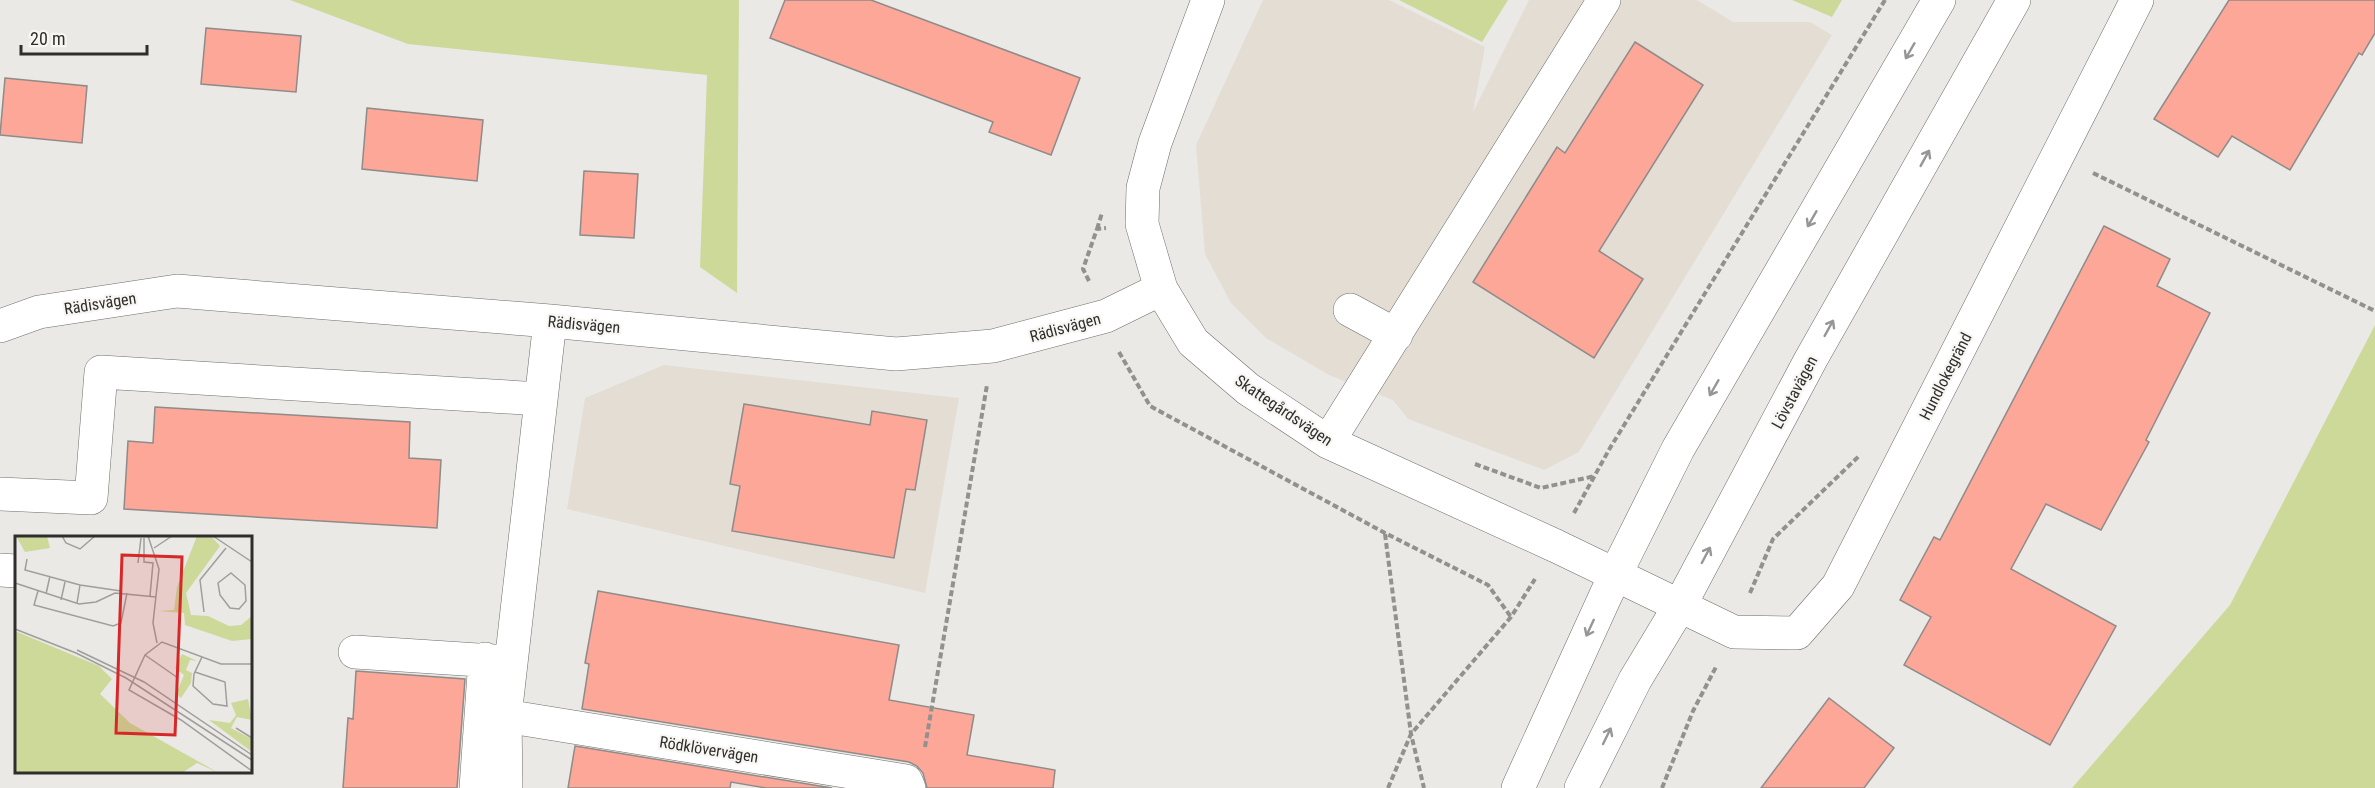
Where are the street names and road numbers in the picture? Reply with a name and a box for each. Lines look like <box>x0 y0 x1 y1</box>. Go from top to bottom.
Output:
street label: Rädisvägen <box>63 288 137 319</box>
street label: Rädisvägen <box>1028 309 1103 346</box>
street label: Rädisvägen <box>547 312 621 337</box>
street label: Hundlokegränd <box>1915 329 1976 423</box>
street label: Lövstavägen <box>1767 353 1821 432</box>
street label: Skattegårdsvägen <box>1231 371 1336 450</box>
street label: Rödklövervägen <box>658 732 760 767</box>

